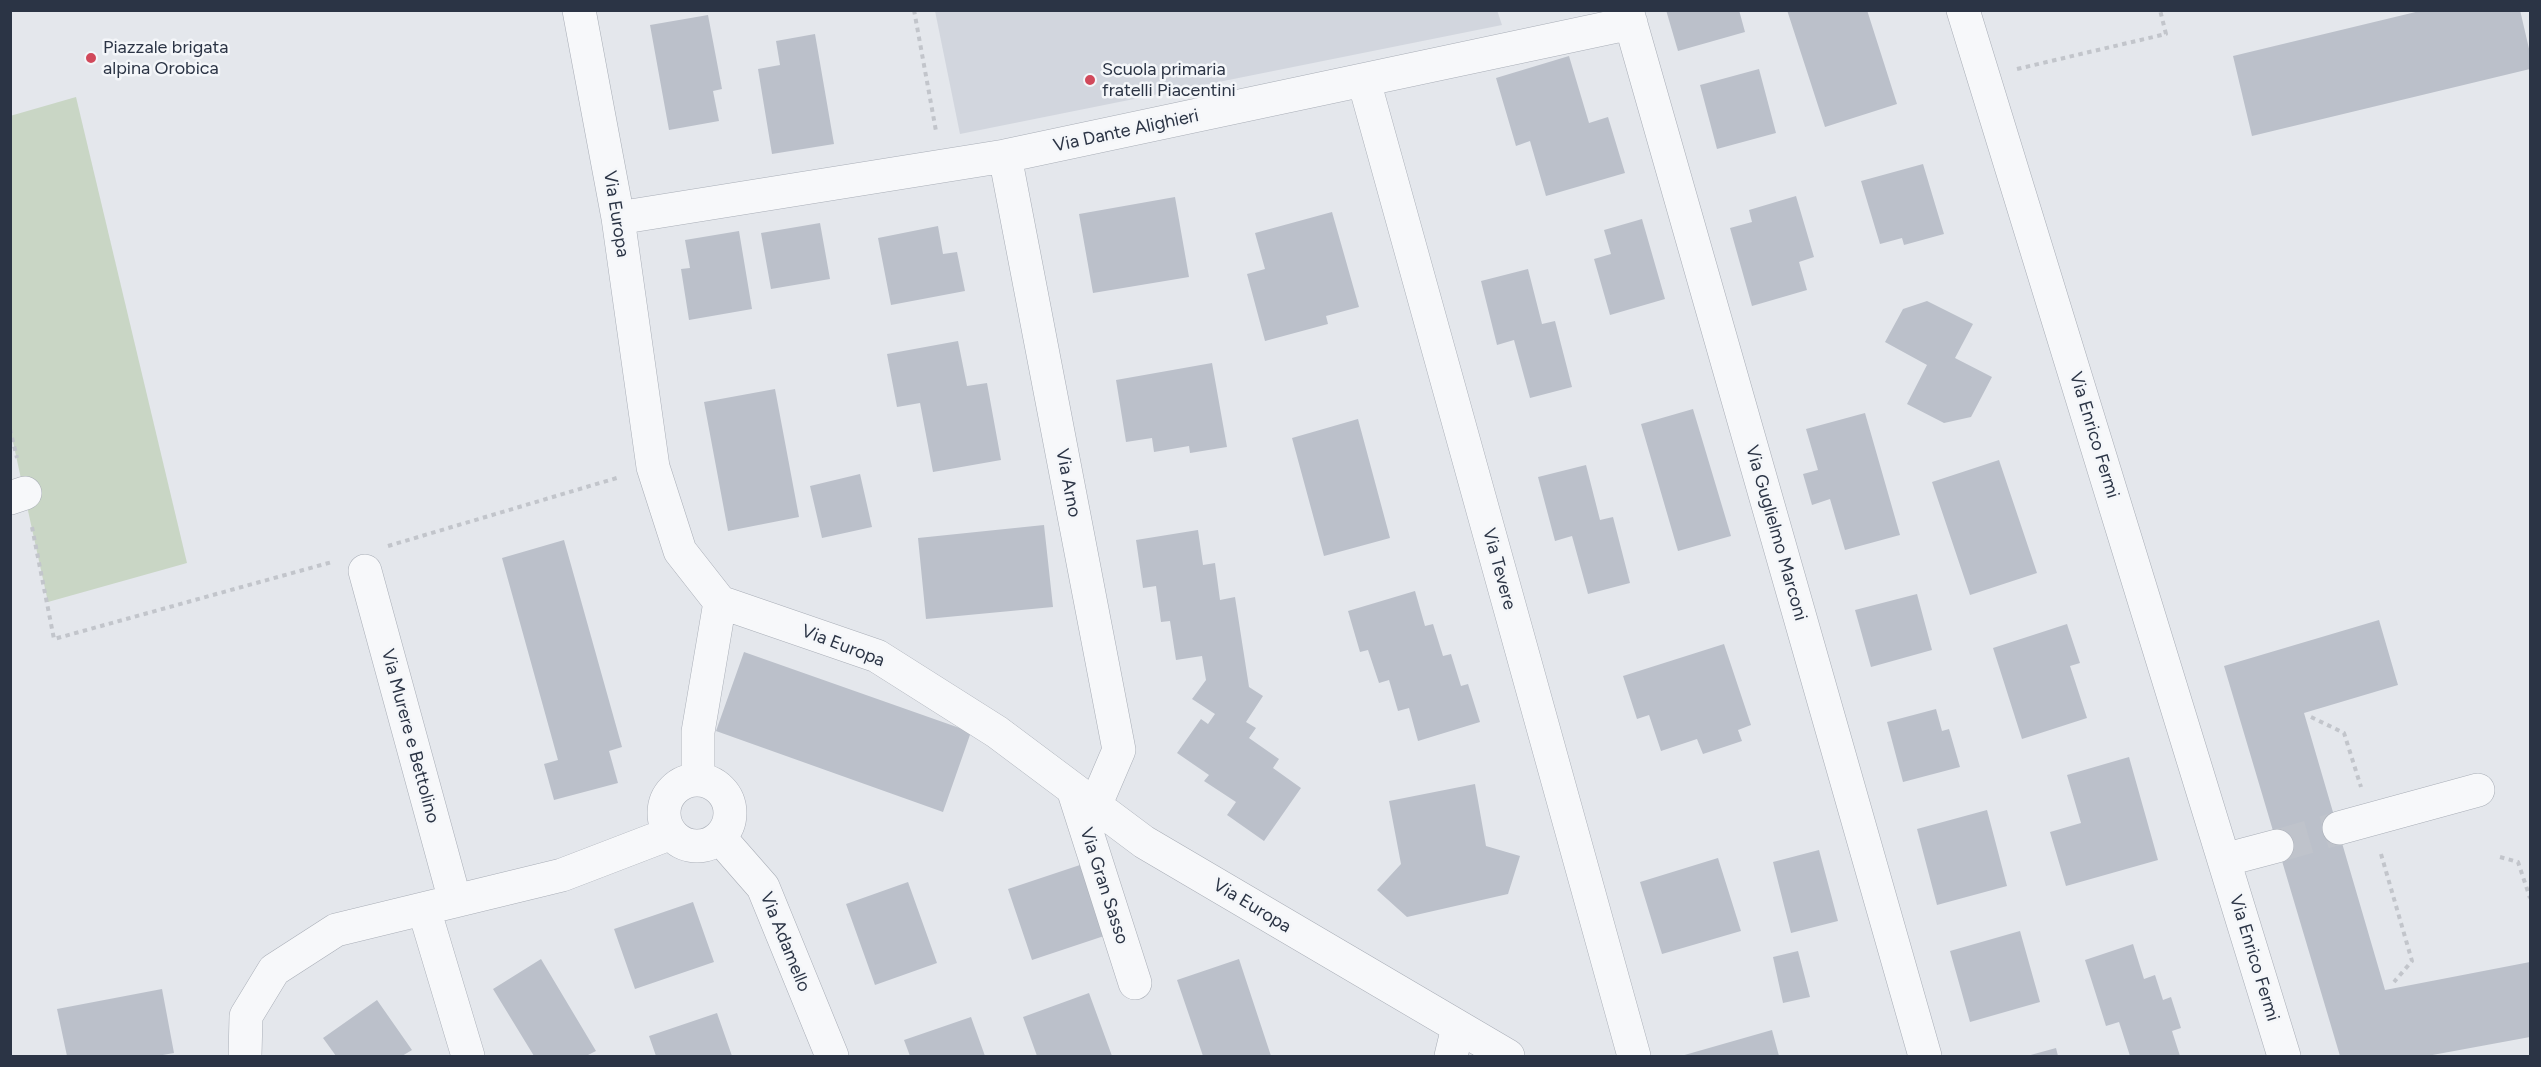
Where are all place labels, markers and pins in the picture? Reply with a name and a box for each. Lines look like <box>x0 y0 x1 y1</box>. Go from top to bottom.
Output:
place label: Piazzale brigata alpina Orobica <box>103 37 228 80</box>
marker: Piazzale brigata alpina Orobica <box>84 51 98 65</box>
place label: Scuola primaria fratelli Piacentini <box>1102 59 1236 101</box>
marker: Scuola primaria fratelli Piacentini <box>1083 73 1097 87</box>

